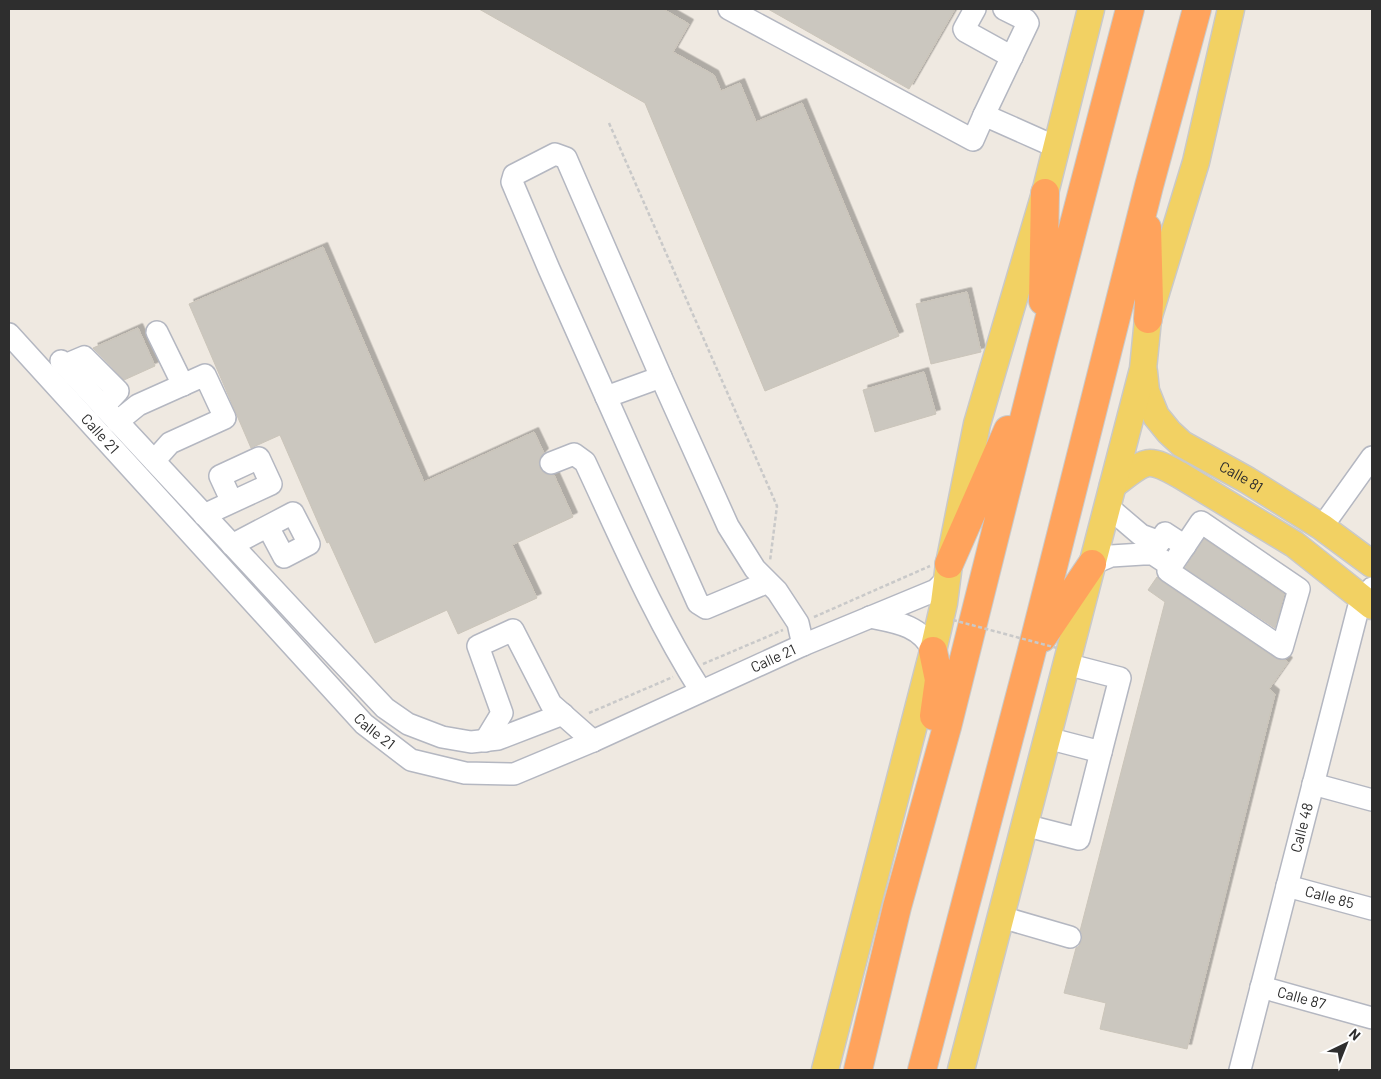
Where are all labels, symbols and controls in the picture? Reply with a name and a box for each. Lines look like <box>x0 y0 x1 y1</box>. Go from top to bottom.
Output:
street label: Calle 21 <box>78 409 123 457</box>
street label: Calle 81 <box>1217 457 1267 496</box>
street label: Calle 21 <box>747 640 798 676</box>
street label: Calle 21 <box>351 709 399 753</box>
street label: Calle 48 <box>1286 801 1316 854</box>
street label: Calle 85 <box>1303 881 1356 912</box>
street label: Calle 87 <box>1275 982 1328 1013</box>
north arrow <box>1321 1019 1371 1069</box>
text: N <box>1346 1025 1364 1044</box>

